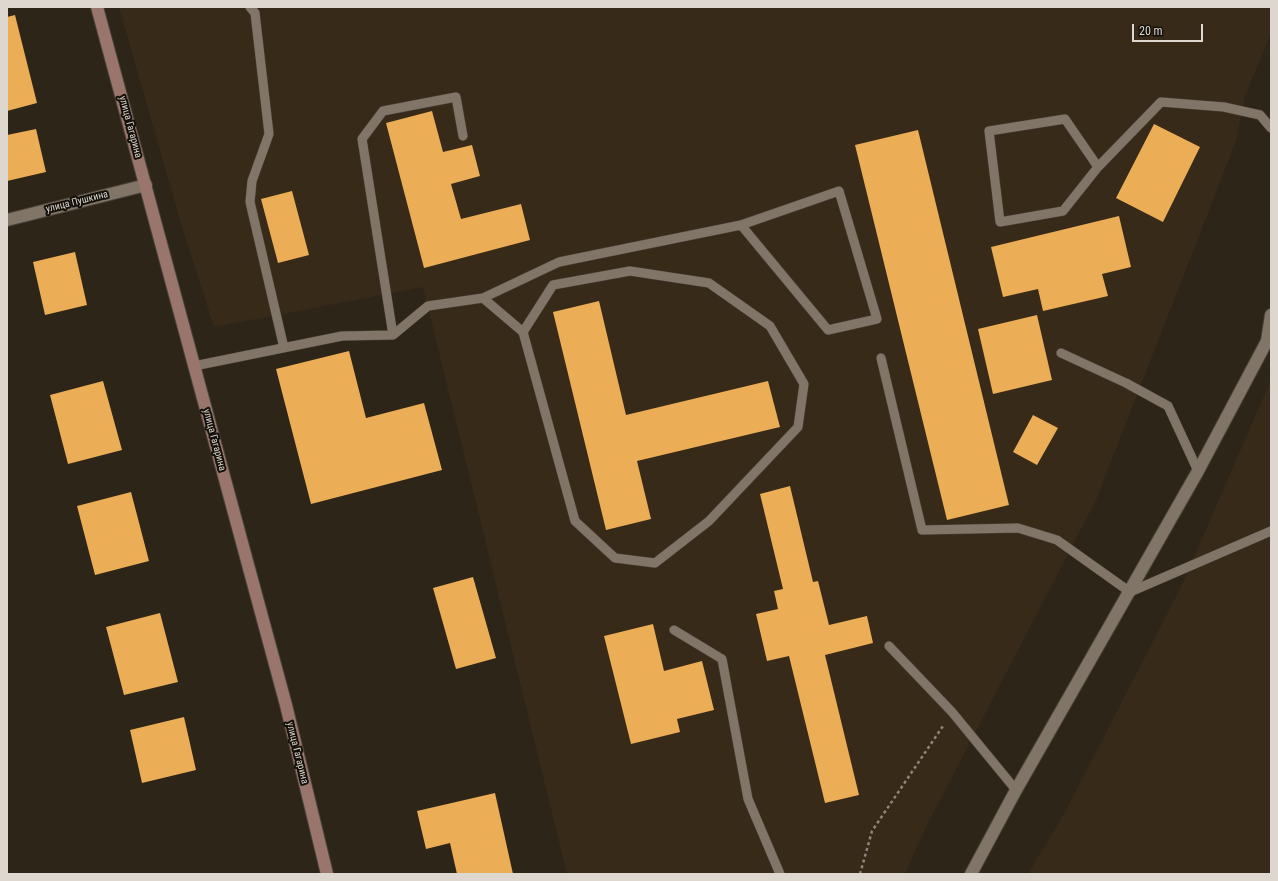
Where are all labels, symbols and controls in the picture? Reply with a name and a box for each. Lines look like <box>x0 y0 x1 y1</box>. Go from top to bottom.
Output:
scale bar <box>1134 16 1205 42</box>
text: 20 m <box>1139 24 1163 38</box>
street label: улица Гагарина <box>116 95 144 159</box>
street label: улица Пушкина <box>45 188 109 216</box>
street label: улица Гагарина <box>200 408 228 472</box>
street label: улица Гагарина <box>283 721 311 785</box>

